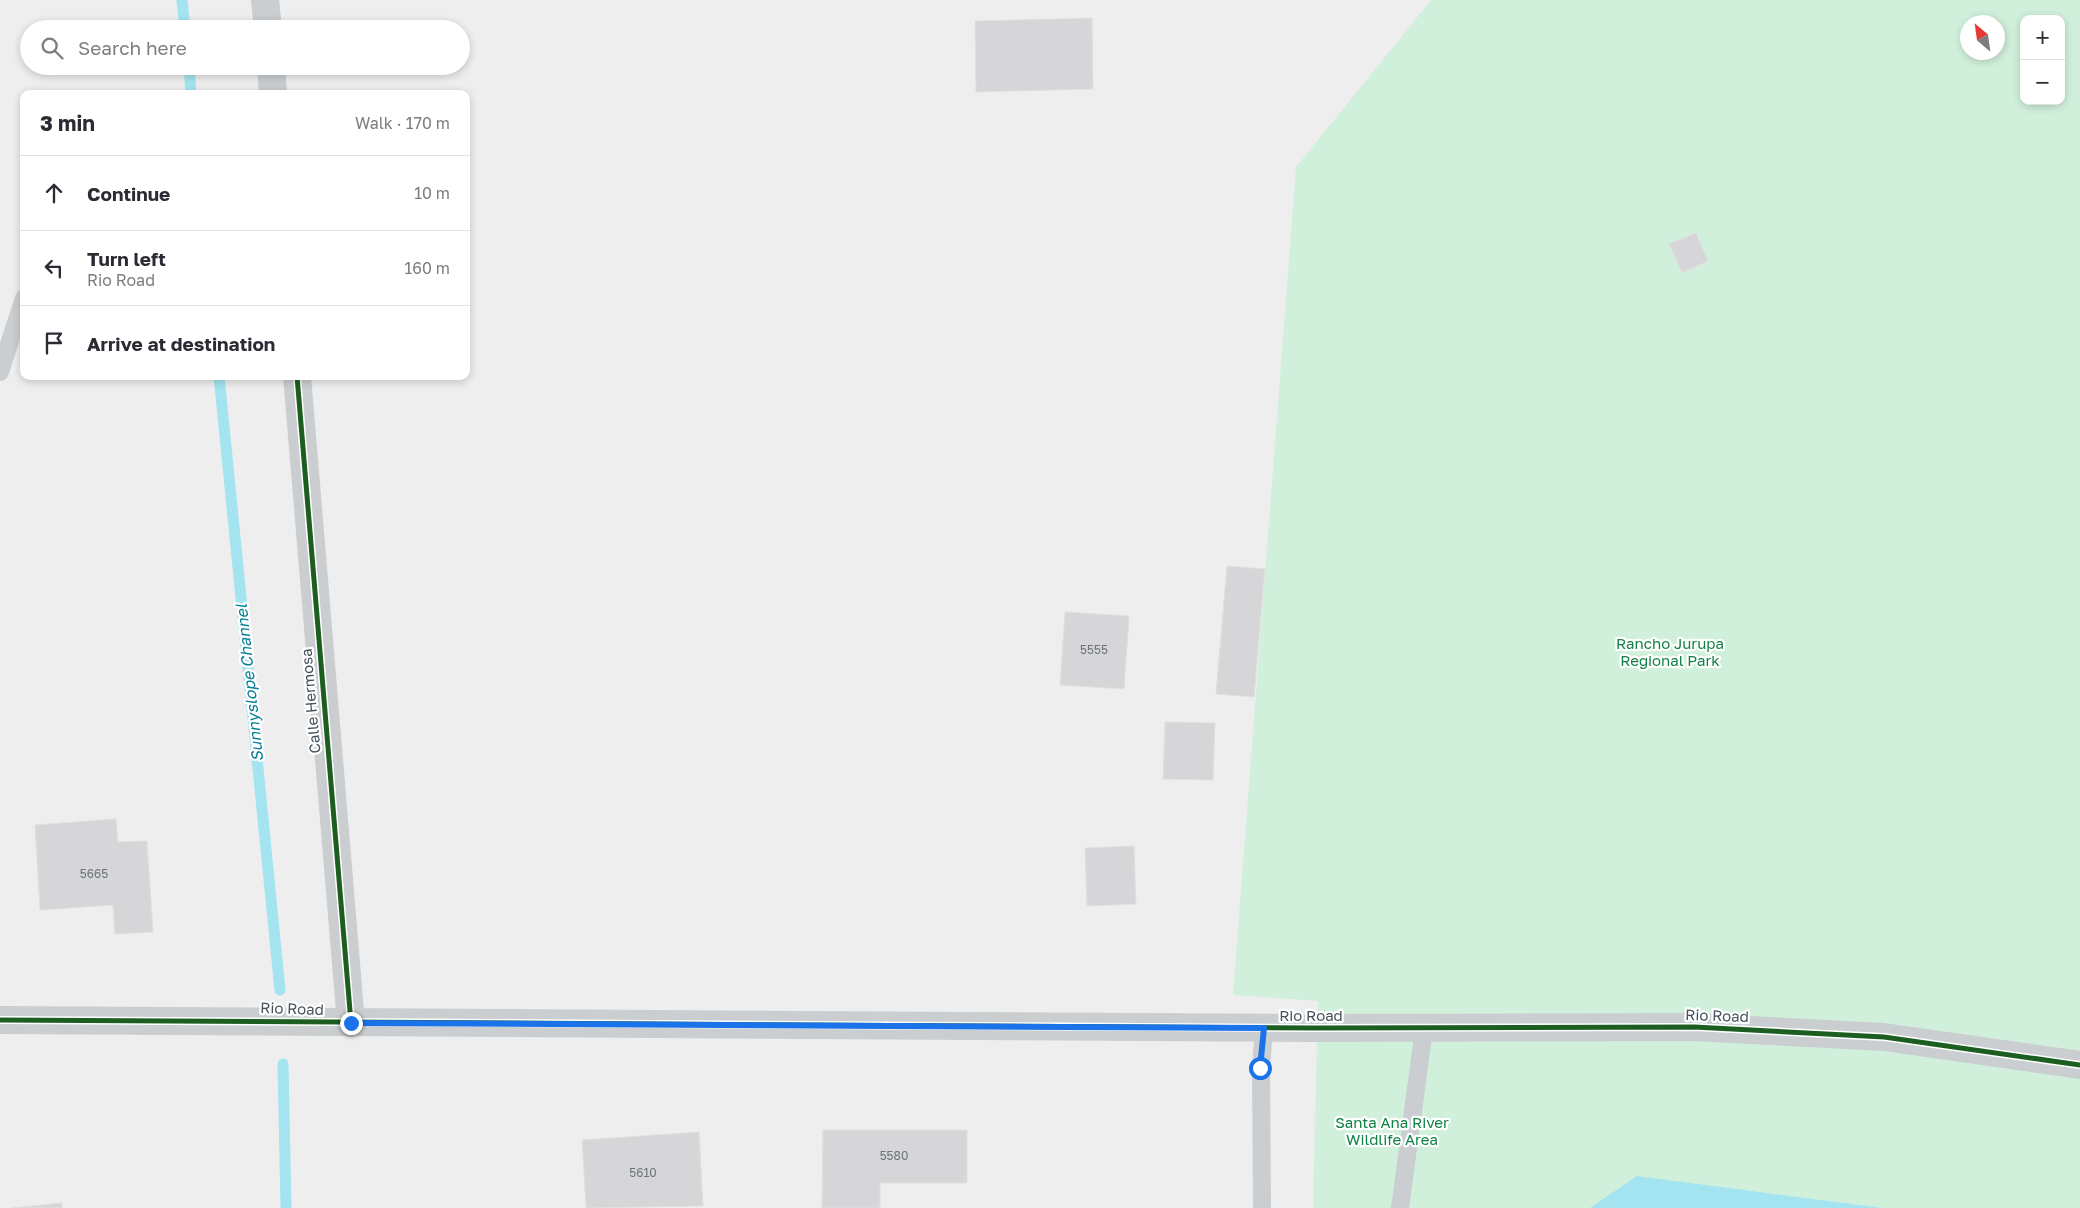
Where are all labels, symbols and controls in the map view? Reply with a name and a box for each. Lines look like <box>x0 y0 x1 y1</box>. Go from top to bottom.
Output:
north arrow <box>1960 15 2005 60</box>
map controls <box>2020 15 2065 105</box>
button: + <box>2020 15 2065 60</box>
search box <box>20 20 470 75</box>
icon: search <box>38 34 66 62</box>
text: Search here <box>78 36 187 59</box>
button: − <box>2020 60 2065 105</box>
text: 3 min <box>40 110 95 136</box>
text: Walk · 170 m <box>355 113 450 133</box>
icon: ahead <box>40 179 68 207</box>
text: Continue <box>87 182 170 205</box>
text: 10 m <box>414 183 450 203</box>
text: Turn left <box>87 247 166 270</box>
icon: left <box>40 254 68 282</box>
text: 160 m <box>404 258 450 278</box>
text: Rio Road <box>87 270 155 290</box>
icon: arrive <box>40 329 68 357</box>
text: Arrive at destination <box>87 332 275 355</box>
water label: Sunnyslope Channel <box>231 602 267 763</box>
park label: Rancho Jurupa Regional Park <box>1616 634 1724 669</box>
house number: 5555 <box>1080 642 1108 657</box>
street label: Calle Hermosa <box>296 648 324 754</box>
house number: 5665 <box>80 866 108 881</box>
street label: Rio Road <box>260 998 324 1018</box>
street label: Rio Road <box>1685 1005 1749 1025</box>
street label: Rio Road <box>1279 1006 1343 1024</box>
route end <box>340 1012 363 1035</box>
route start <box>1249 1057 1272 1080</box>
park label: Santa Ana River Wildlife Area <box>1335 1113 1449 1148</box>
house number: 5580 <box>880 1148 908 1163</box>
house number: 5610 <box>629 1165 657 1180</box>

